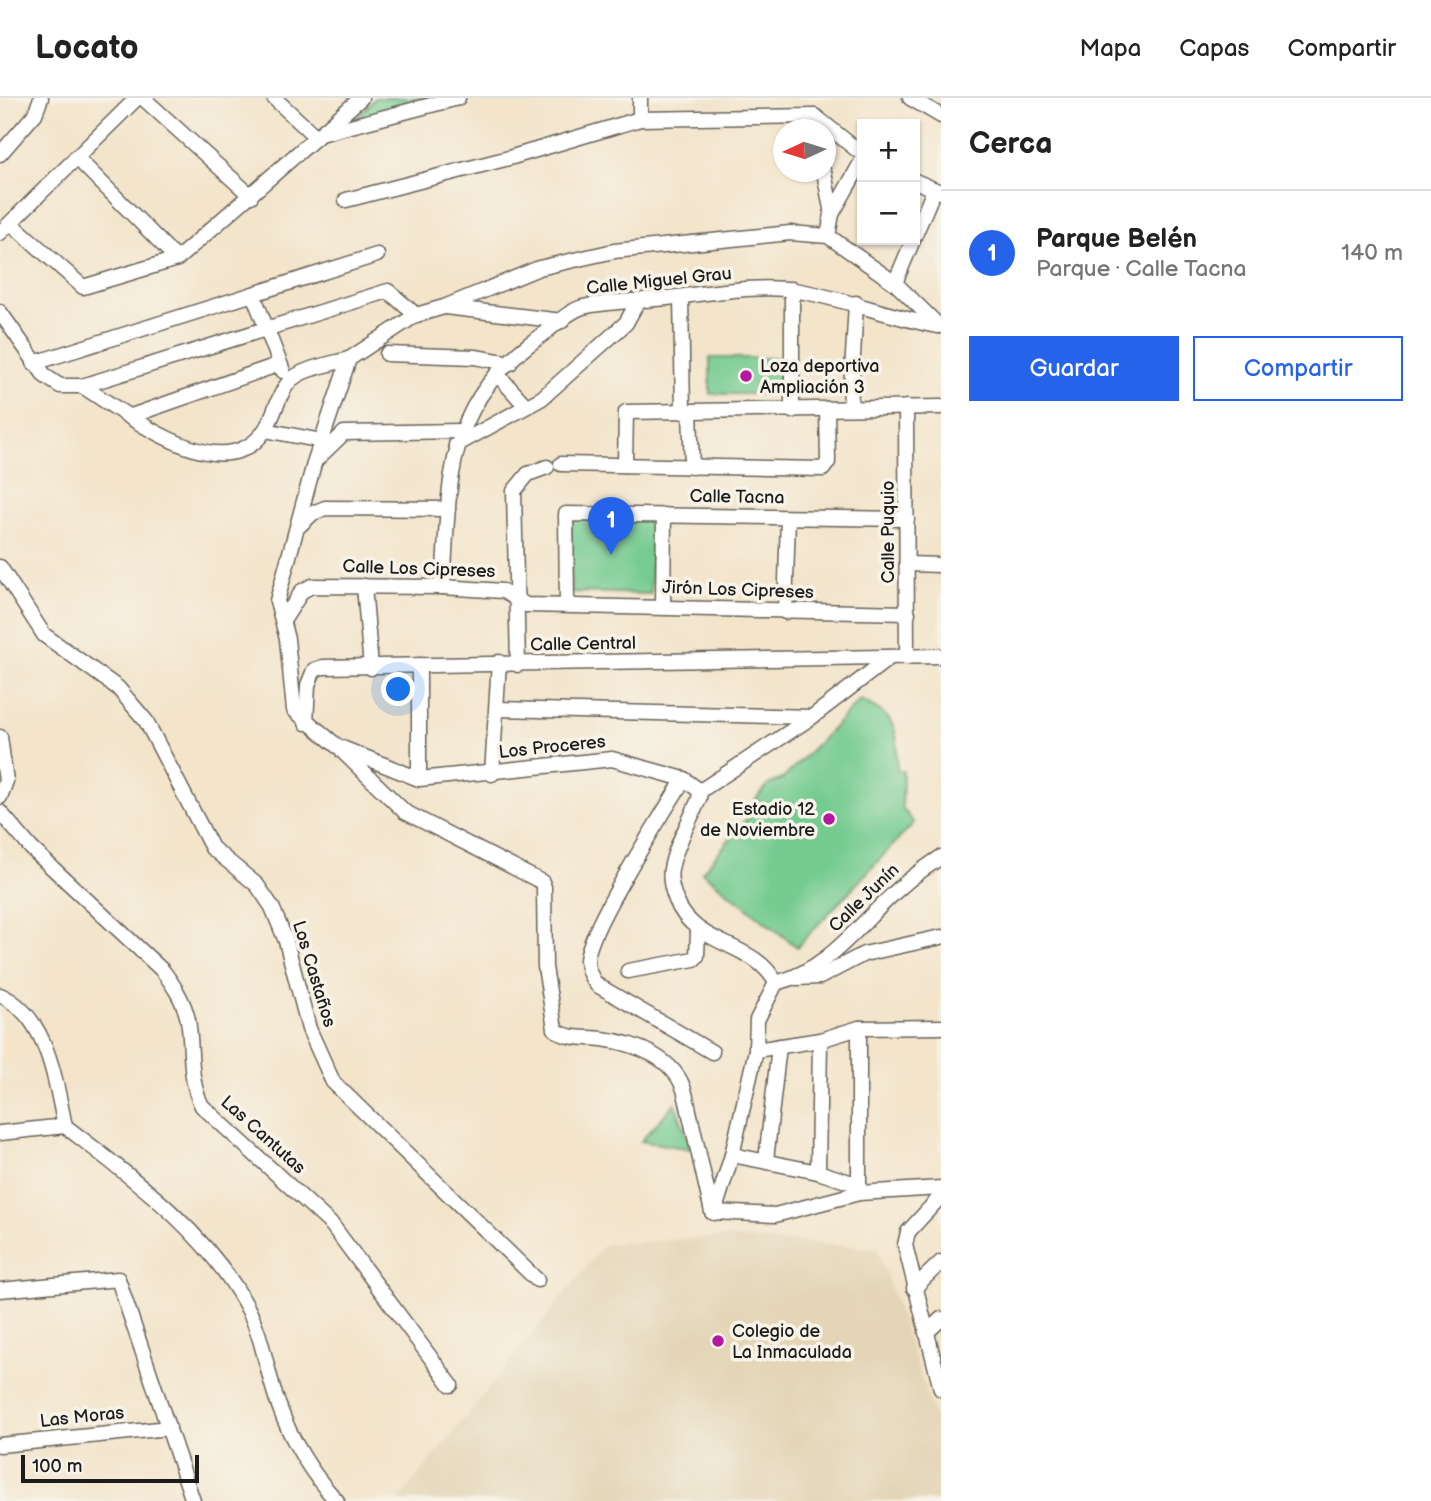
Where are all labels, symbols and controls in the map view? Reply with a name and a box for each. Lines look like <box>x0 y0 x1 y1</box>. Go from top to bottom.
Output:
text: Locato <box>35 28 139 68</box>
text: Mapa <box>1080 34 1141 63</box>
text: Capas <box>1179 34 1249 63</box>
text: Compartir <box>1287 34 1396 63</box>
north arrow <box>773 119 836 182</box>
map controls <box>857 119 920 245</box>
button: + <box>857 119 920 182</box>
text: Cerca <box>969 126 1052 162</box>
button: − <box>857 182 920 245</box>
text: Parque Belén <box>1036 224 1197 255</box>
text: 1 <box>987 239 997 267</box>
text: 140 m <box>1341 239 1403 267</box>
text: Parque · Calle Tacna <box>1036 255 1247 283</box>
street label: Calle Miguel Grau <box>585 263 733 299</box>
button: Guardar <box>969 336 1179 401</box>
button: Compartir <box>1193 336 1403 401</box>
place label: Loza deportiva Ampliación 3 <box>760 356 879 398</box>
marker: Loza deportiva Ampliación 3 <box>738 368 754 384</box>
street label: Calle Puquio <box>878 481 899 583</box>
street label: Calle Tacna <box>689 486 785 508</box>
pin: 1 <box>588 497 634 555</box>
street label: Calle Los Cipreses <box>342 556 496 582</box>
street label: Jirón Los Cipreses <box>662 577 814 603</box>
street label: Calle Central <box>530 633 636 655</box>
your location <box>381 672 415 706</box>
street label: Los Proceres <box>497 731 607 763</box>
place label: Estadio 12 de Noviembre <box>700 799 815 841</box>
marker: Estadio 12 de Noviembre <box>821 811 837 827</box>
street label: Calle Junín <box>825 859 903 937</box>
street label: Los Castaños <box>288 918 340 1030</box>
street label: Las Cantutas <box>216 1092 310 1178</box>
place label: Colegio de La Inmaculada <box>732 1321 852 1363</box>
marker: Colegio de La Inmaculada <box>710 1333 726 1349</box>
street label: Las Moras <box>39 1402 125 1432</box>
scale bar <box>21 1452 200 1484</box>
text: 100 m <box>32 1455 83 1478</box>

